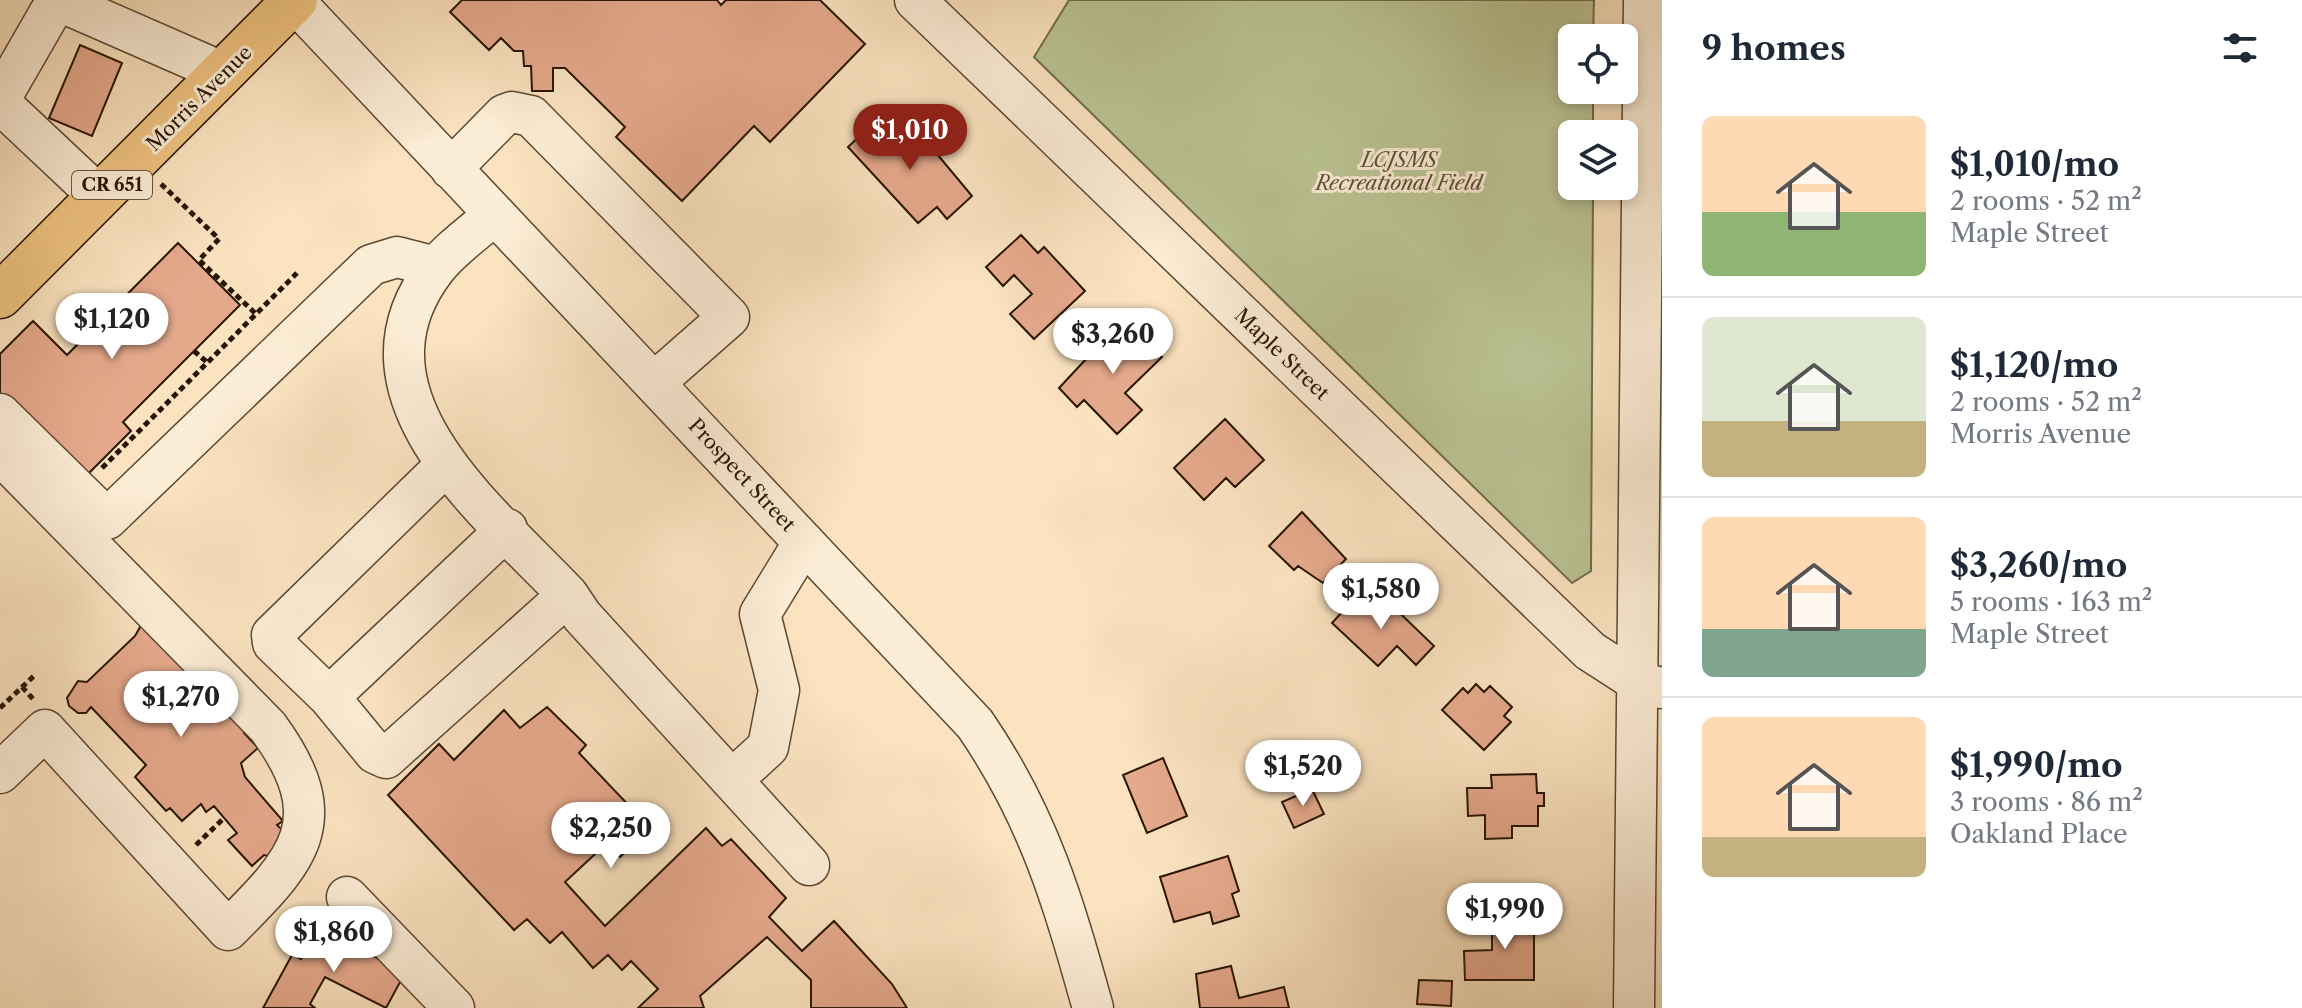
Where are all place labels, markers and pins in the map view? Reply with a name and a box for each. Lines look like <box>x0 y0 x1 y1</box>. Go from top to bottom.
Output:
pin: $1,010 <box>845 104 975 172</box>
pin: $1,120 <box>47 293 177 361</box>
pin: $3,260 <box>1048 308 1178 376</box>
pin: $1,580 <box>1316 563 1446 631</box>
pin: $1,270 <box>116 671 246 739</box>
pin: $1,520 <box>1238 740 1368 808</box>
pin: $2,250 <box>546 802 676 870</box>
pin: $1,990 <box>1440 883 1570 951</box>
pin: $1,860 <box>269 906 399 974</box>

